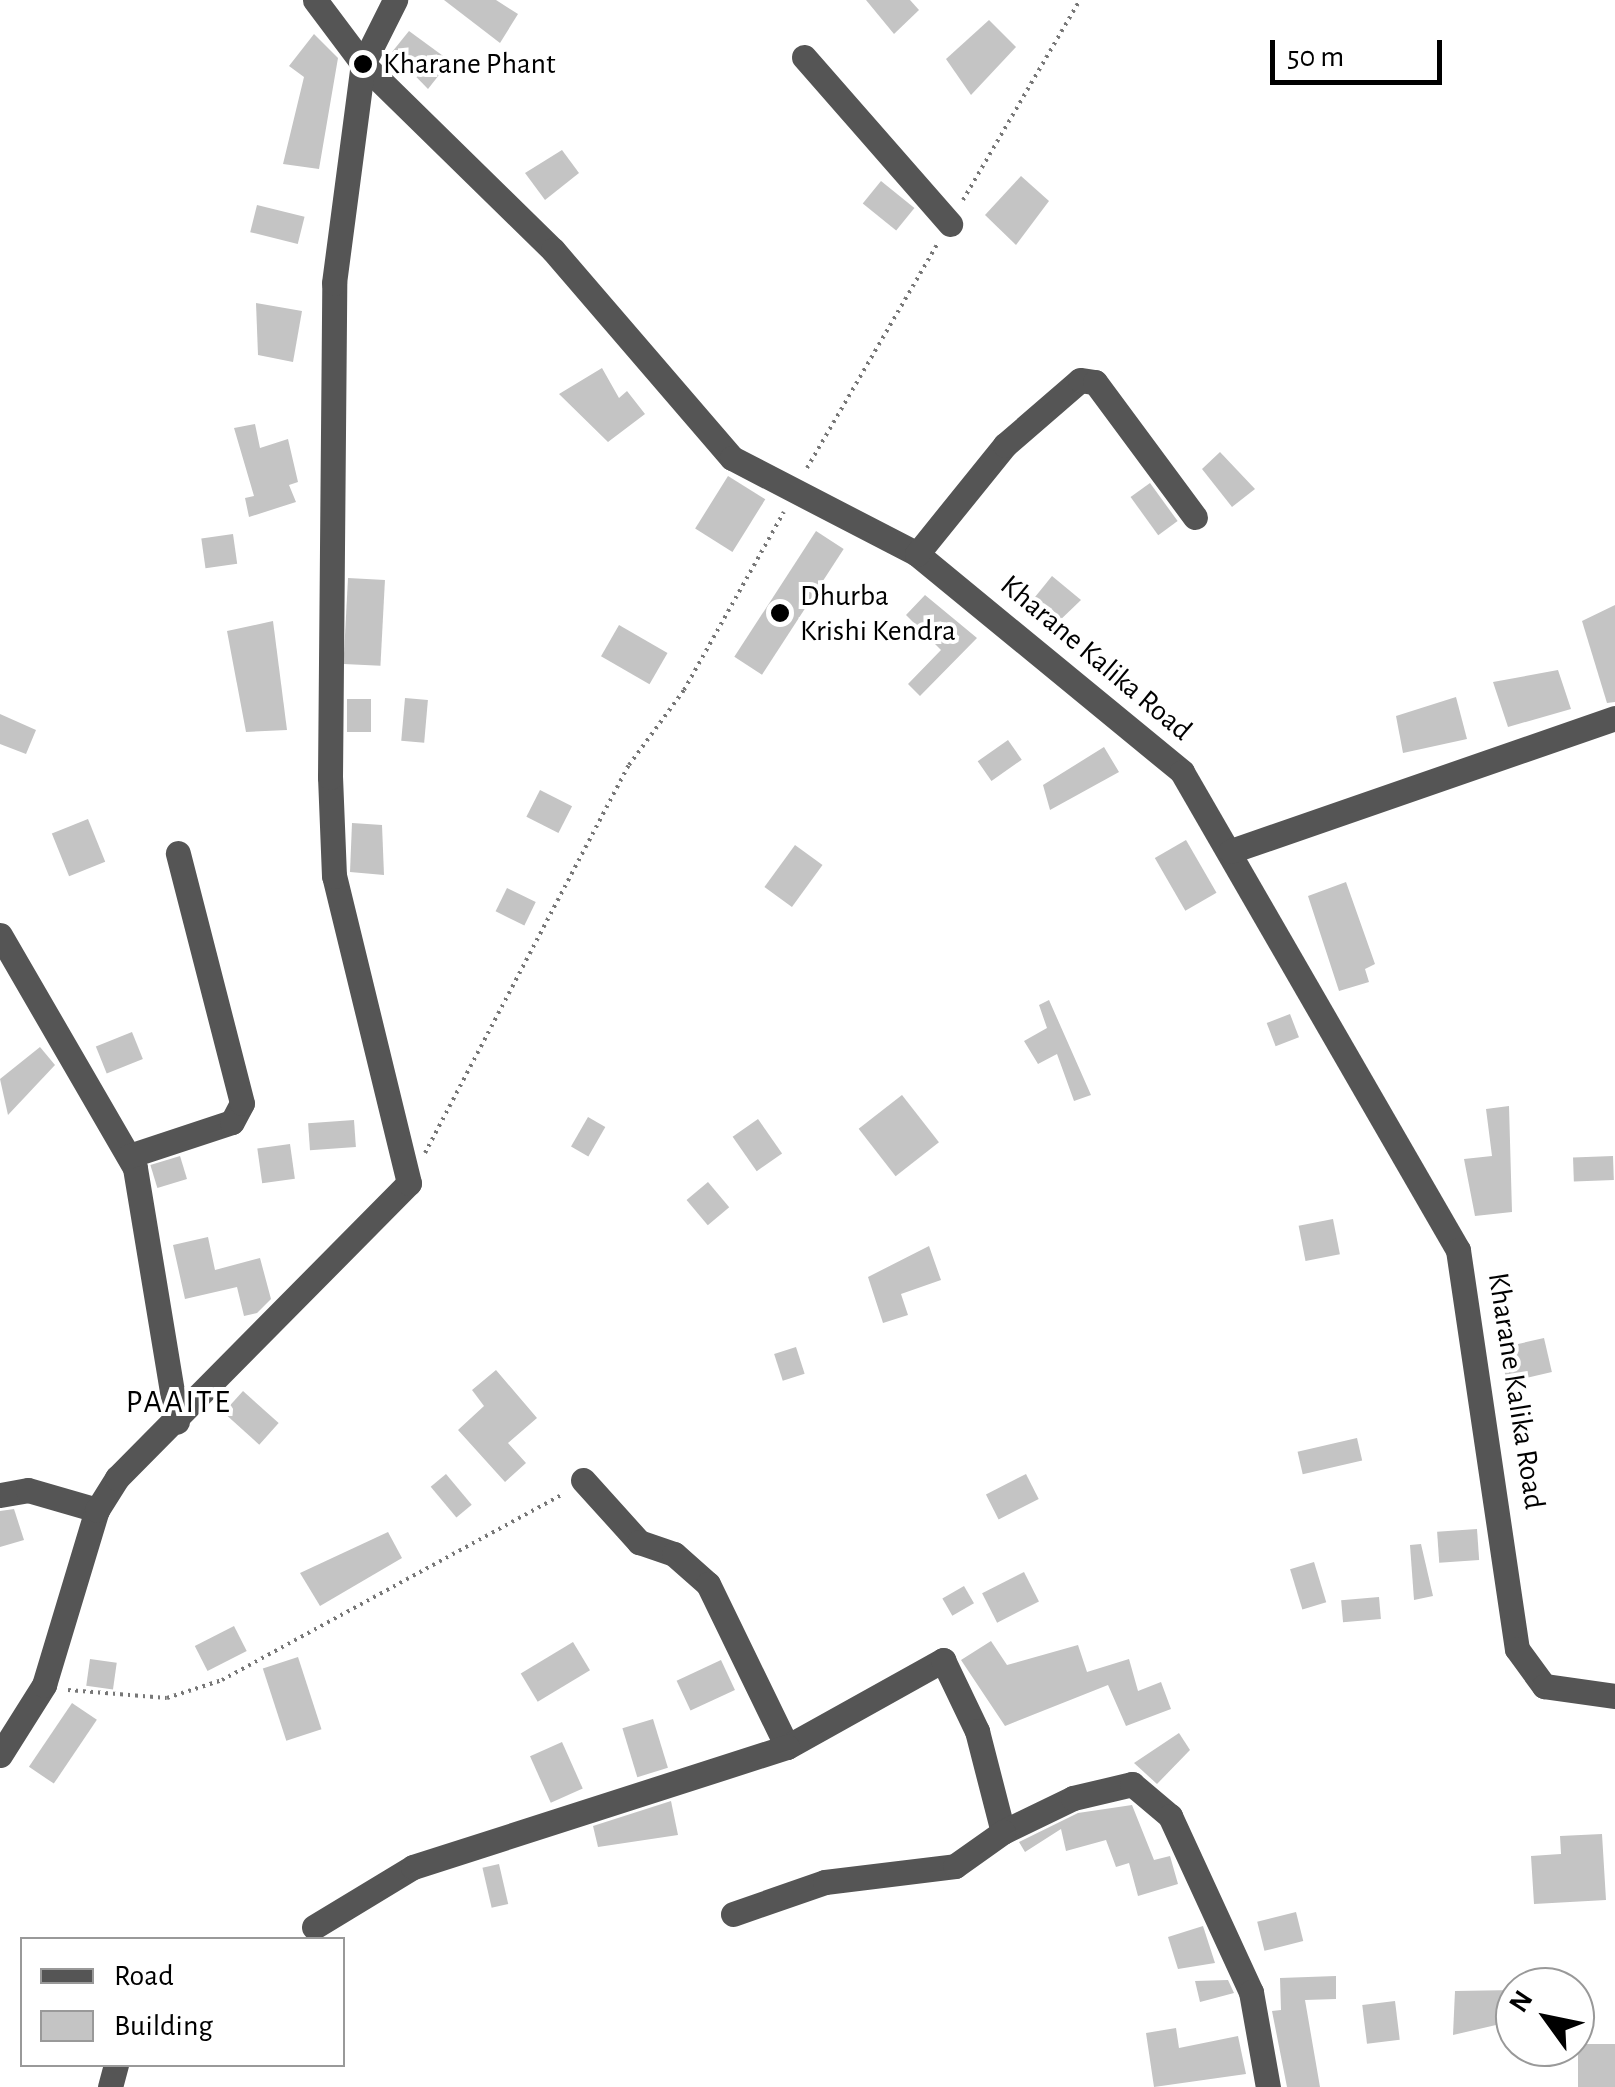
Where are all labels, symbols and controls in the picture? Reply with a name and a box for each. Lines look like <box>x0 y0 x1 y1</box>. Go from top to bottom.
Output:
scale bar <box>1275 20 1448 82</box>
text: 50 m <box>1287 42 1344 72</box>
place label: Kharane Phant <box>383 46 556 82</box>
marker: Kharane Phant <box>352 53 374 75</box>
street label: Kharane Kalika Road <box>993 567 1199 749</box>
place label: Dhurba Krishi Kendra <box>800 578 956 648</box>
marker: Dhurba Krishi Kendra <box>769 602 791 624</box>
street label: Kharane Kalika Road <box>1480 1270 1552 1512</box>
district label: PAAITE <box>126 1383 232 1421</box>
legend <box>20 1937 345 2067</box>
text: Road <box>114 1961 174 1991</box>
north arrow <box>1495 1967 1595 2067</box>
text: N <box>1504 1986 1539 2018</box>
text: Building <box>114 2011 213 2041</box>

